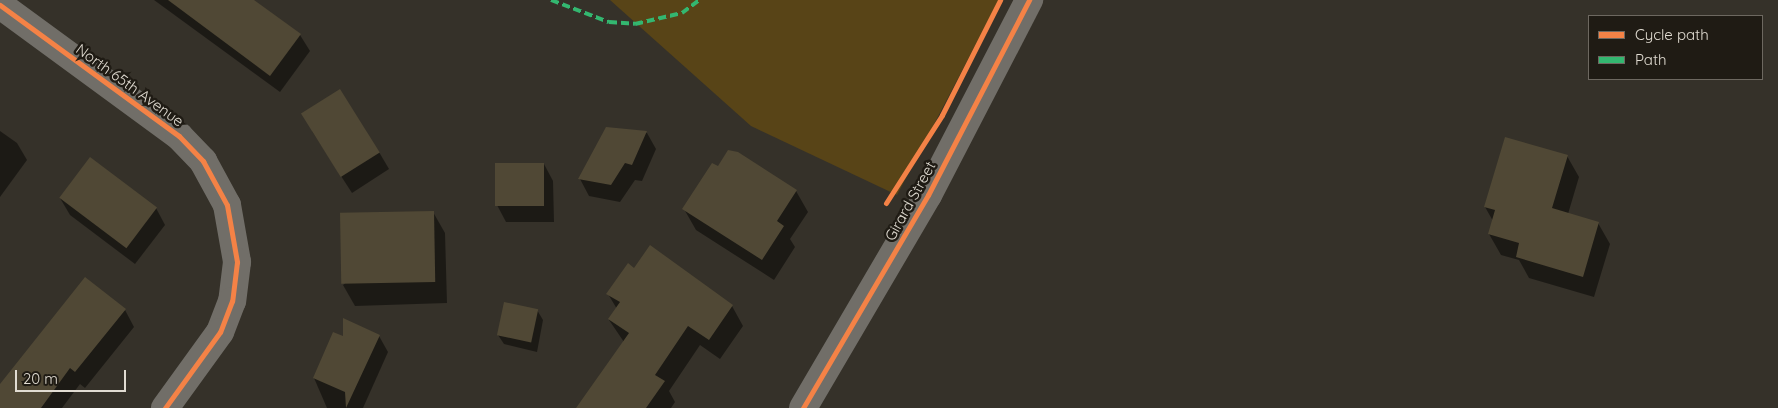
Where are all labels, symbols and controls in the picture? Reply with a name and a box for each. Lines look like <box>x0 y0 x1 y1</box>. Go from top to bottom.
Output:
legend <box>1588 15 1763 80</box>
text: Cycle path <box>1635 25 1709 44</box>
street label: North 65th Avenue <box>73 40 187 130</box>
text: Path <box>1635 50 1667 69</box>
street label: Girard Street <box>881 158 939 244</box>
scale bar <box>18 360 129 392</box>
text: 20 m <box>23 369 58 388</box>

